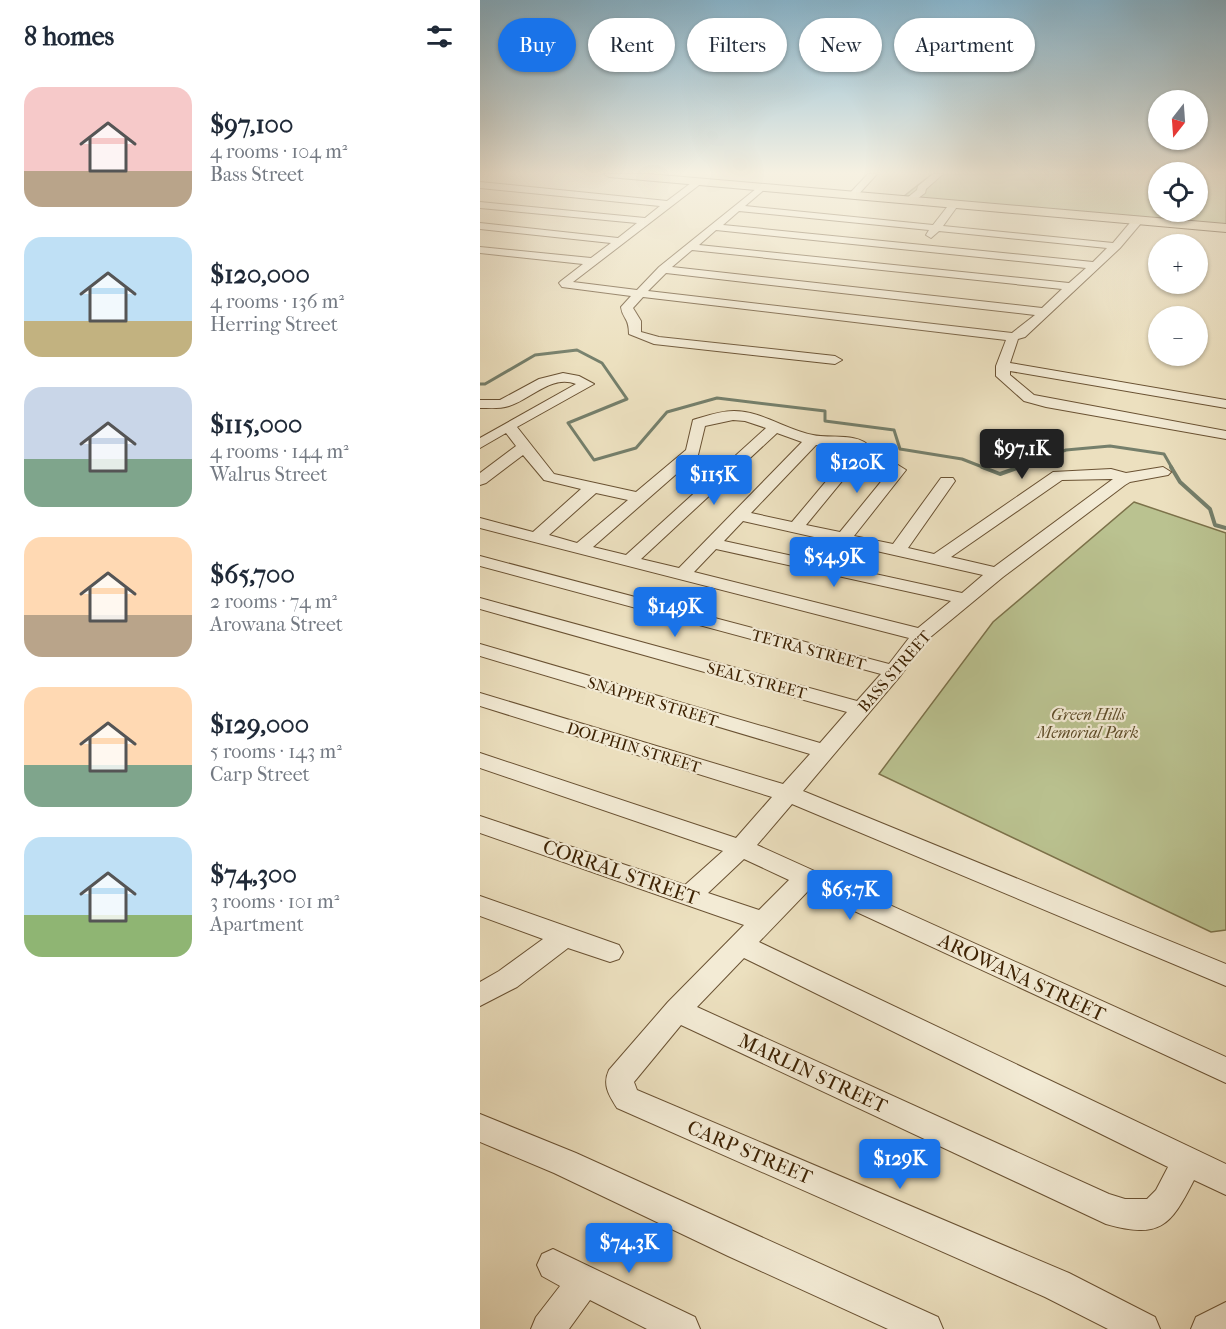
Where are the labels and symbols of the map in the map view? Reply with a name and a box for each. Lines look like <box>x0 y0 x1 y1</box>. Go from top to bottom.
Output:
north arrow <box>1148 90 1208 150</box>
pin: $97.1K <box>973 429 1071 480</box>
pin: $120K <box>815 443 899 494</box>
pin: $115K <box>672 455 756 506</box>
pin: $54.9K <box>785 537 883 588</box>
pin: $149K <box>633 587 717 638</box>
street label: TETRA STREET <box>750 625 868 674</box>
street label: BASS STREET <box>854 627 935 716</box>
street label: SEAL STREET <box>705 658 809 703</box>
street label: SNAPPER STREET <box>585 673 721 730</box>
park label: Green Hills Memorial Park <box>1036 705 1139 742</box>
street label: DOLPHIN STREET <box>564 718 703 777</box>
street label: CORRAL STREET <box>540 835 702 910</box>
pin: $65.7K <box>801 870 899 921</box>
street label: AROWANA STREET <box>934 928 1110 1027</box>
street label: MARLIN STREET <box>735 1029 891 1118</box>
street label: CARP STREET <box>684 1116 816 1189</box>
pin: $129K <box>858 1139 942 1190</box>
pin: $74.3K <box>580 1223 678 1274</box>

